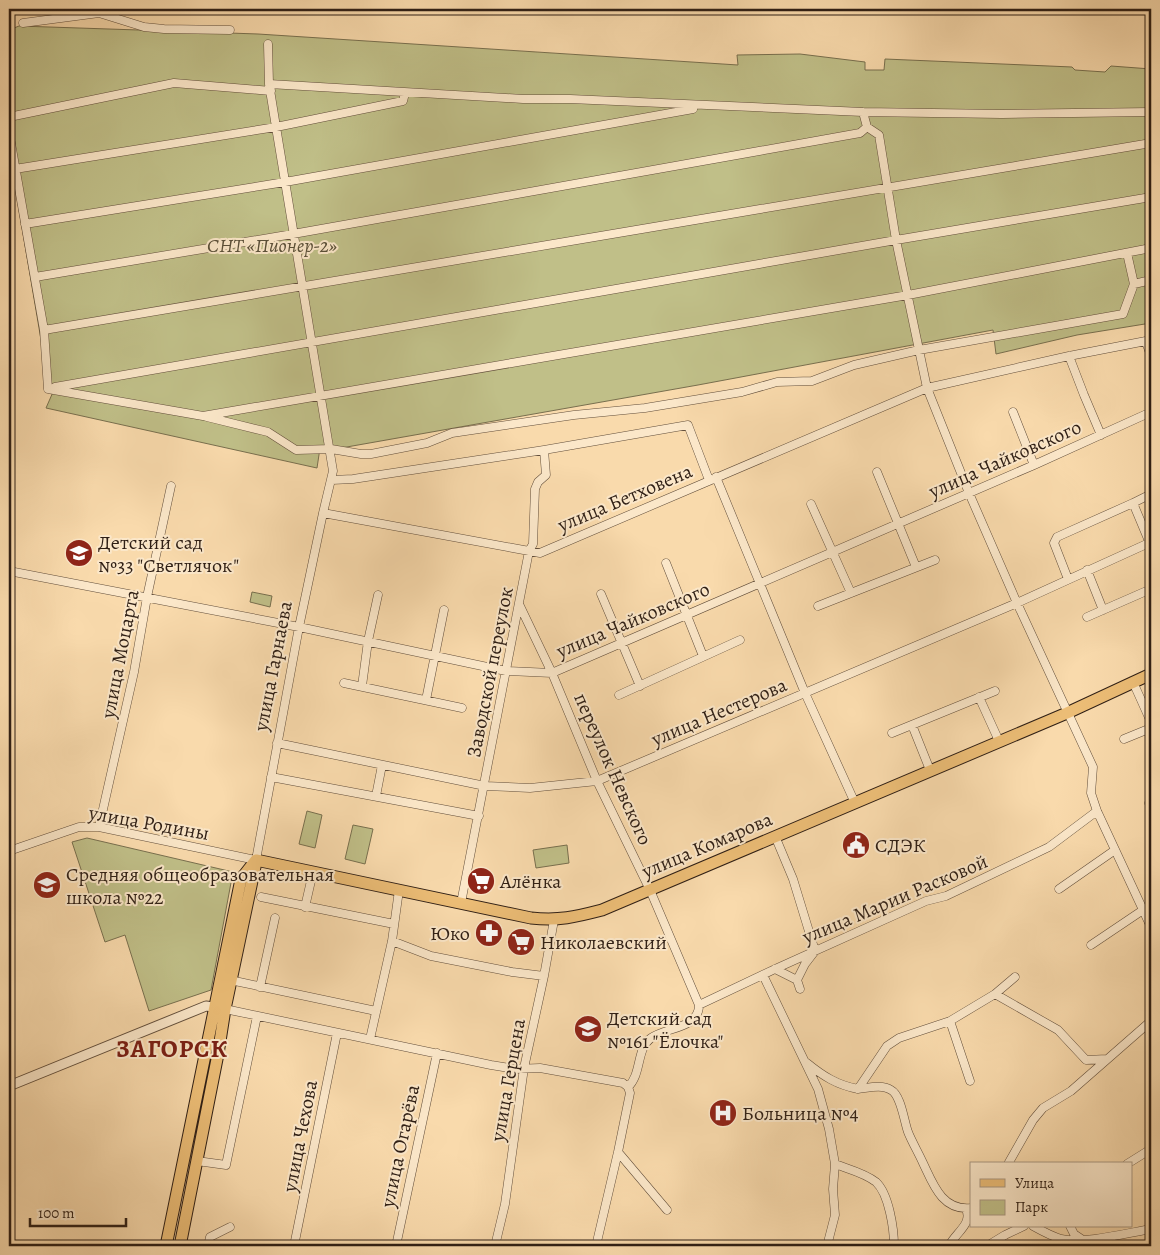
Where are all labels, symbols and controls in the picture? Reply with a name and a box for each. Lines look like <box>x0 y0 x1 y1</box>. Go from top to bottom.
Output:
park label: СНТ «Пионер-2» <box>207 232 337 259</box>
street label: улица Чайковского <box>924 413 1086 505</box>
street label: улица Бетховена <box>553 457 697 539</box>
place label: Детский сад №33 "Светлячок" <box>98 529 239 579</box>
school or university icon: Детский сад №33 "Светлячок" <box>64 538 94 568</box>
street label: улица Чайковского <box>551 575 714 665</box>
street label: Заводской переулок <box>460 584 520 760</box>
street label: улица Моцарта <box>94 587 146 722</box>
street label: улица Гарнаева <box>247 598 299 734</box>
street label: улица Нестерова <box>646 671 792 753</box>
street label: переулок Невского <box>567 689 659 849</box>
street label: улица Родины <box>86 799 211 847</box>
street label: улица Комарова <box>637 805 777 885</box>
public building icon: СДЭК <box>841 830 871 860</box>
place label: СДЭК <box>875 832 926 859</box>
street label: улица Марии Расковой <box>797 848 992 951</box>
place label: Средняя общеобразовательная школа №22 <box>66 861 334 911</box>
supermarket icon: Алёнка <box>466 866 496 896</box>
place label: Алёнка <box>499 868 562 895</box>
school or university icon: Средняя общеобразовательная школа №22 <box>32 870 62 900</box>
pharmacy icon: Юко <box>474 918 504 948</box>
place label: Юко <box>430 920 470 947</box>
supermarket icon: Николаевский <box>506 927 536 957</box>
place label: Николаевский <box>540 929 667 956</box>
place label: Детский сад №161 "Ёлочка" <box>607 1005 724 1055</box>
school or university icon: Детский сад №161 "Ёлочка" <box>573 1014 603 1044</box>
street label: улица Герцена <box>484 1016 532 1145</box>
district label: ЗАГОРСК <box>116 1032 228 1066</box>
street label: улица Чехова <box>276 1077 324 1195</box>
street label: улица Огарёва <box>374 1081 426 1211</box>
hospital icon: Больница №4 <box>708 1098 738 1128</box>
place label: Больница №4 <box>742 1100 858 1127</box>
legend <box>970 1162 1132 1228</box>
text: Улица <box>1015 1173 1054 1193</box>
scale bar <box>30 1195 126 1227</box>
text: Парк <box>1015 1197 1048 1217</box>
text: 100 m <box>38 1203 75 1223</box>

